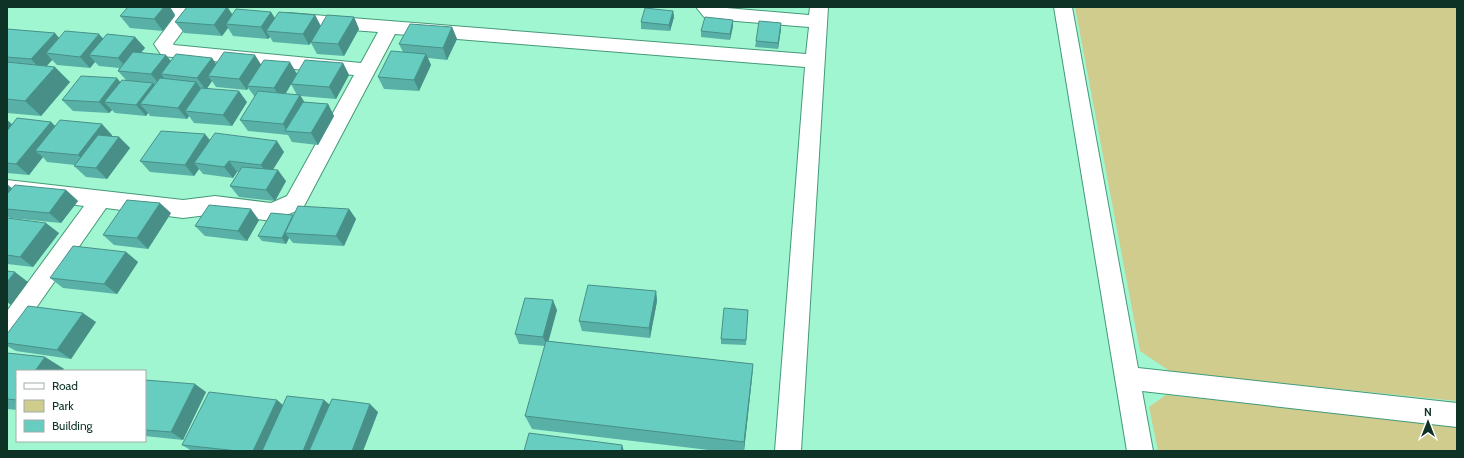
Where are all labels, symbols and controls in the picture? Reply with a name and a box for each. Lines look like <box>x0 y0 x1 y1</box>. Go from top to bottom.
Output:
legend <box>16 370 146 442</box>
text: Road <box>52 378 78 393</box>
text: Park <box>52 398 74 413</box>
north arrow <box>1408 402 1448 442</box>
text: N <box>1424 405 1432 419</box>
text: Building <box>52 418 94 433</box>

